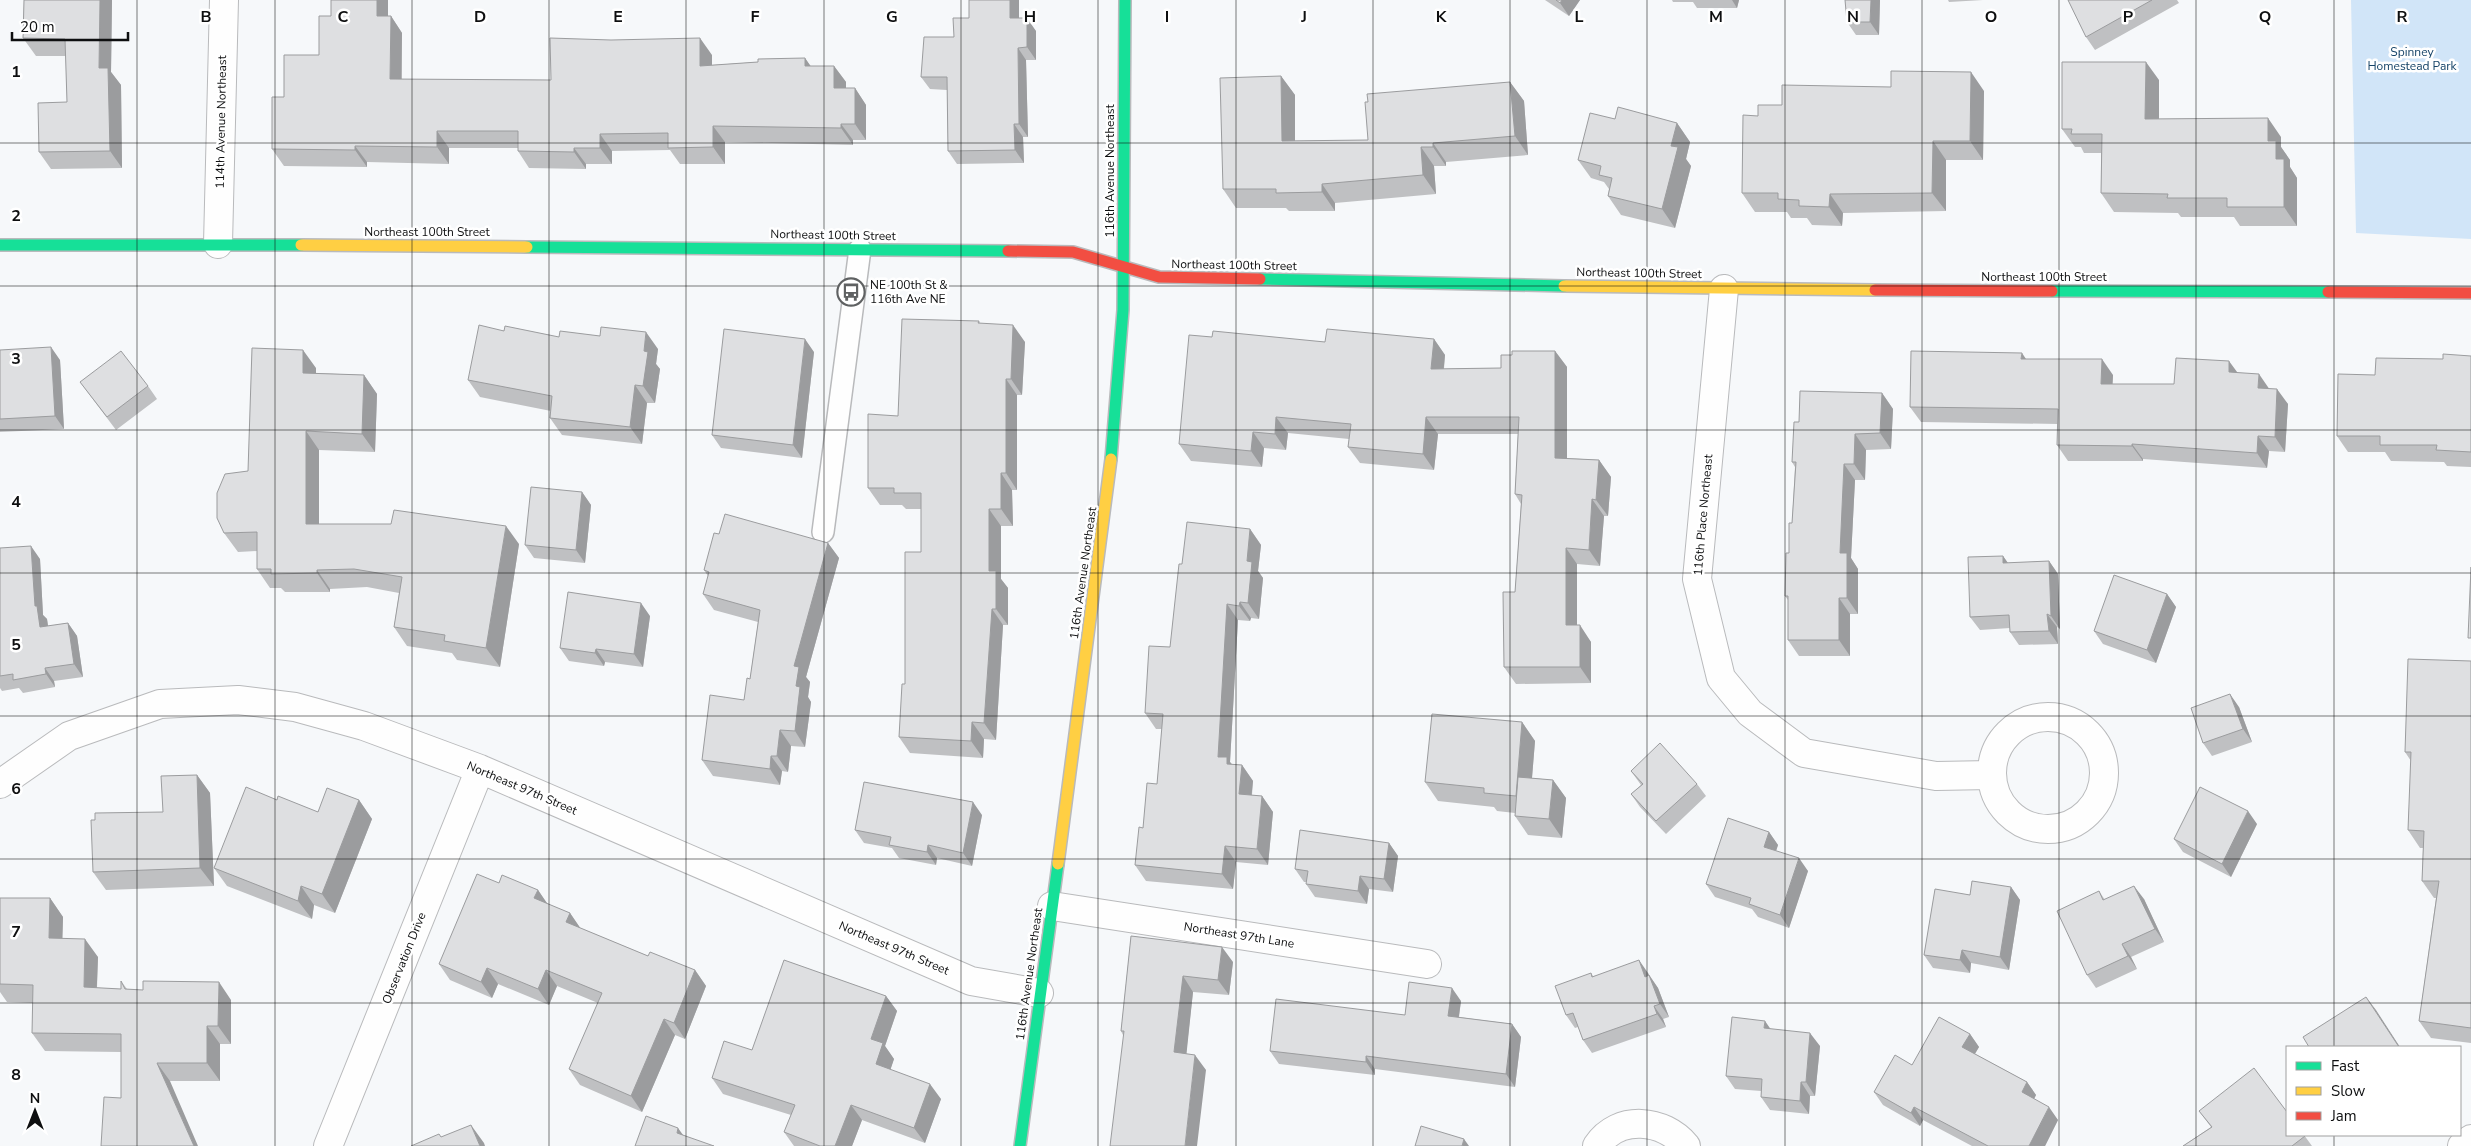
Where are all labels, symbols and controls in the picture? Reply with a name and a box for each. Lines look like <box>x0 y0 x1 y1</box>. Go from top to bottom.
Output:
text: B <box>200 6 212 28</box>
text: C <box>338 6 349 28</box>
text: D <box>474 6 486 28</box>
text: E <box>613 6 623 28</box>
text: F <box>751 6 760 28</box>
text: G <box>886 6 898 28</box>
text: H <box>1024 6 1036 28</box>
text: I <box>1165 6 1169 28</box>
text: J <box>1300 6 1307 28</box>
text: K <box>1436 6 1448 28</box>
text: L <box>1575 6 1584 28</box>
text: M <box>1709 6 1723 28</box>
text: N <box>1847 6 1859 28</box>
text: O <box>1985 6 1997 28</box>
text: P <box>2123 6 2133 28</box>
text: Q <box>2259 6 2271 28</box>
text: R <box>2397 6 2408 28</box>
scale bar <box>12 10 129 42</box>
text: 20 m <box>20 17 55 37</box>
park label: Spinney Homestead Park <box>2367 44 2458 74</box>
street label: 114th Avenue Northeast <box>212 54 230 189</box>
text: 1 <box>11 61 21 83</box>
street label: 116th Avenue Northeast <box>1102 103 1118 238</box>
text: 2 <box>11 205 21 227</box>
street label: Northeast 100th Street <box>364 224 490 240</box>
street label: Northeast 100th Street <box>770 226 897 244</box>
street label: Northeast 100th Street <box>1171 256 1298 274</box>
street label: Northeast 100th Street <box>1576 264 1703 282</box>
street label: Northeast 100th Street <box>1981 269 2107 285</box>
bus stop icon: NE 100th St & 116th Ave NE <box>836 277 866 307</box>
place label: NE 100th St & 116th Ave NE <box>870 277 948 307</box>
text: 3 <box>11 348 21 370</box>
street label: 116th Place Northeast <box>1690 453 1716 576</box>
text: 4 <box>11 491 21 513</box>
street label: 116th Avenue Northeast <box>1066 505 1100 640</box>
text: 5 <box>11 634 21 656</box>
street label: Northeast 97th Street <box>464 758 580 819</box>
text: 6 <box>11 778 21 800</box>
street label: 116th Avenue Northeast <box>1012 906 1046 1041</box>
street label: Observation Drive <box>378 910 430 1006</box>
street label: Northeast 97th Street <box>836 918 952 979</box>
street label: Northeast 97th Lane <box>1183 918 1295 952</box>
text: 7 <box>11 921 21 943</box>
legend <box>2286 1046 2461 1136</box>
text: Fast <box>2331 1056 2360 1076</box>
text: 8 <box>11 1064 21 1086</box>
text: Slow <box>2331 1081 2366 1101</box>
north arrow <box>10 1086 60 1136</box>
text: N <box>30 1089 40 1108</box>
text: Jam <box>2330 1106 2357 1126</box>

